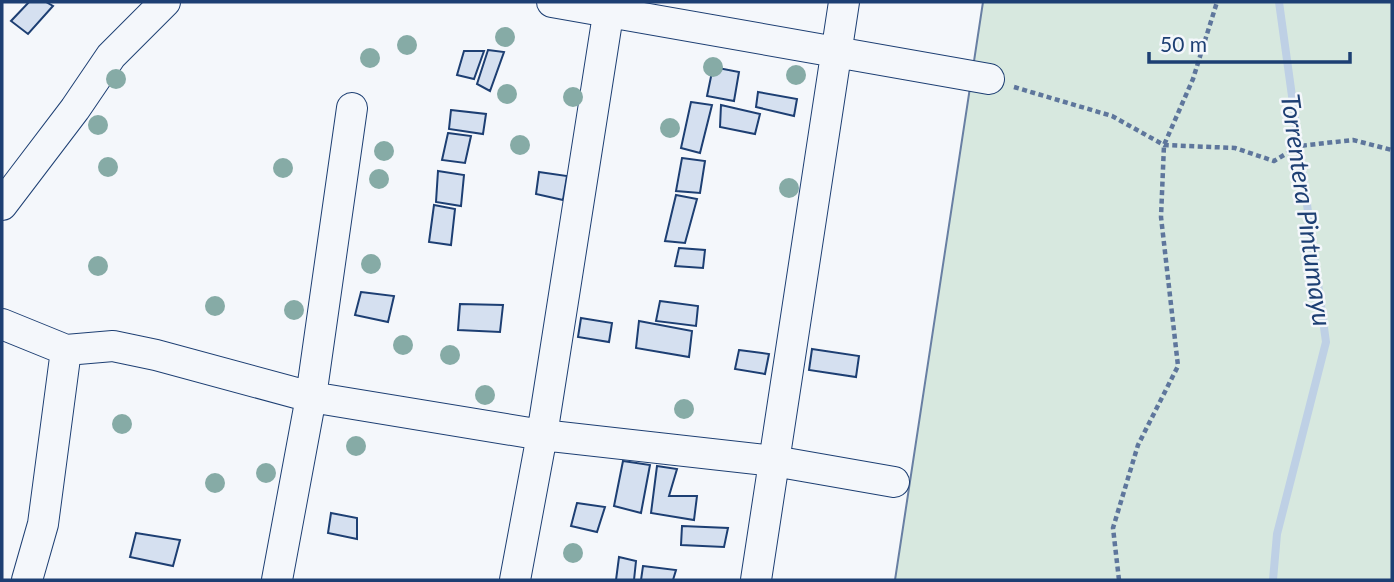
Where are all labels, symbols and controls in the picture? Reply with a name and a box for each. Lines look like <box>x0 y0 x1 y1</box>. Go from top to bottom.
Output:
scale bar <box>1149 21 1350 65</box>
text: 50 m <box>1160 31 1207 56</box>
water label: Torrentera Pintumayu <box>1275 92 1339 328</box>

